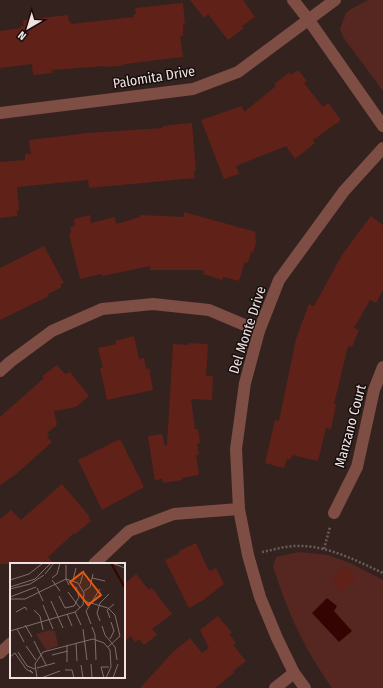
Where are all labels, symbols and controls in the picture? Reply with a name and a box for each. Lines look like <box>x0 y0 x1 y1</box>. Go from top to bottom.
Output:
north arrow <box>8 8 48 48</box>
text: N <box>16 28 29 43</box>
street label: Palomita Drive <box>112 63 196 92</box>
street label: Del Monte Drive <box>225 284 270 376</box>
street label: Manzano Court <box>331 382 370 470</box>
inset map <box>10 563 125 678</box>

